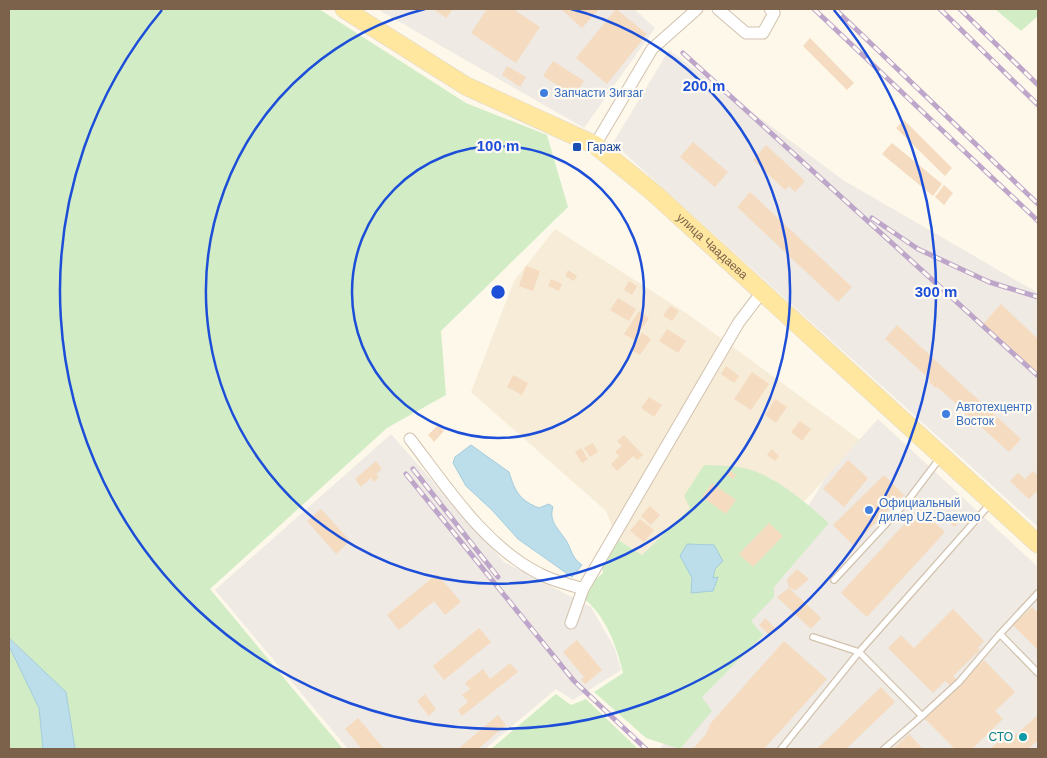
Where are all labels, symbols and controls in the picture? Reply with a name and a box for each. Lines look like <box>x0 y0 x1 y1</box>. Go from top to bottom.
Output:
text: 200 m <box>683 77 725 94</box>
place label: Запчасти Зигзаг <box>554 86 644 100</box>
marker: Запчасти Зигзаг <box>538 87 550 99</box>
text: 100 m <box>477 137 519 154</box>
place label: Гараж <box>587 140 621 154</box>
marker: Гараж <box>571 141 583 153</box>
street label: улица Чаадаева <box>674 210 751 282</box>
centre of rings <box>489 283 507 301</box>
text: 300 m <box>915 283 957 300</box>
place label: Автотехцентр Восток <box>956 400 1032 428</box>
marker: Автотехцентр Восток <box>940 408 952 420</box>
place label: Официальный дилер UZ-Daewoo <box>879 496 981 524</box>
marker: Официальный дилер UZ-Daewoo <box>863 504 875 516</box>
place label: СТО <box>989 730 1013 744</box>
marker: СТО <box>1017 731 1029 743</box>

